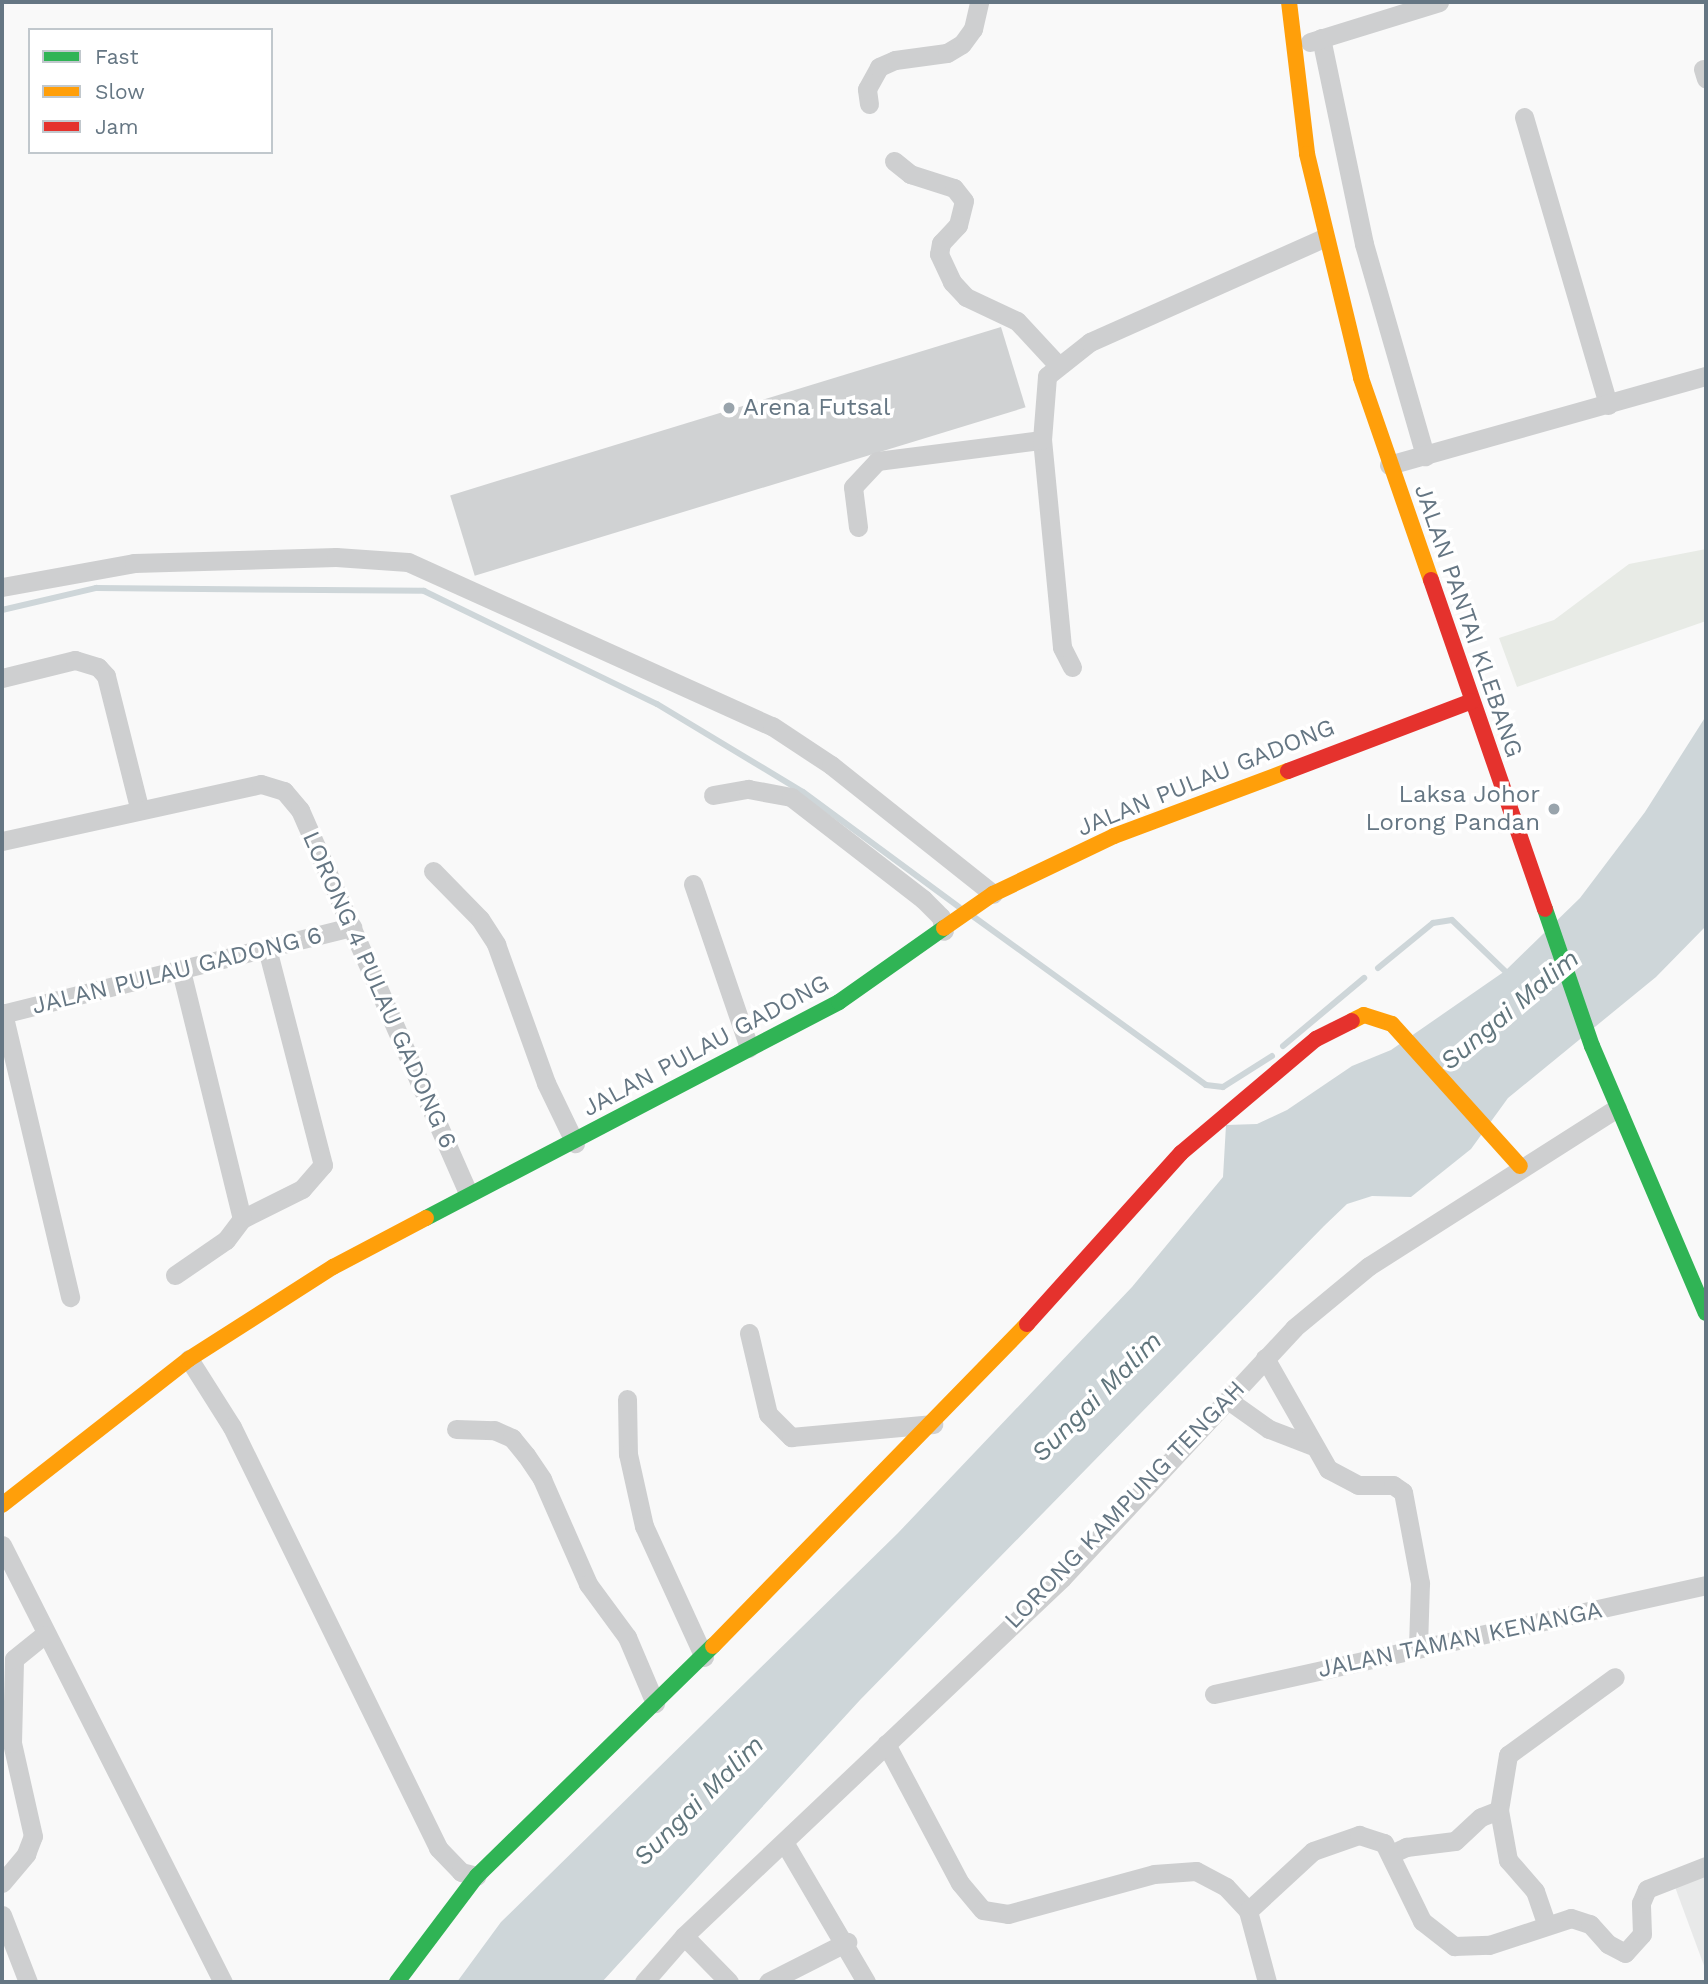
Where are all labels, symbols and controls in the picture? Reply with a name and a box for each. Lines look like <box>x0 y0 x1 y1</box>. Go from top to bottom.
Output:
legend <box>28 28 273 154</box>
text: Fast <box>95 44 139 69</box>
text: Slow <box>95 79 145 104</box>
text: Jam <box>95 114 138 139</box>
place label: Arena Futsal <box>743 394 891 422</box>
marker: Arena Futsal <box>721 400 737 416</box>
street label: JALAN PANTAI KLEBANG <box>1408 481 1528 761</box>
street label: JALAN PULAU GADONG <box>1073 713 1339 843</box>
place label: Laksa Johor Lorong Pandan <box>1365 781 1540 837</box>
marker: Laksa Johor Lorong Pandan <box>1546 801 1562 817</box>
street label: LORONG 4 PULAU GADONG 6 <box>296 827 462 1153</box>
street label: JALAN PULAU GADONG 6 <box>29 921 325 1021</box>
water label: Sungai Malim <box>1434 943 1586 1077</box>
street label: JALAN PULAU GADONG <box>578 969 834 1123</box>
water label: Sungai Malim <box>1025 1325 1169 1469</box>
street label: LORONG KAMPUNG TENGAH <box>999 1375 1251 1635</box>
street label: JALAN TAMAN KENANGA <box>1315 1596 1605 1684</box>
water label: Sungai Malim <box>627 1729 771 1873</box>

